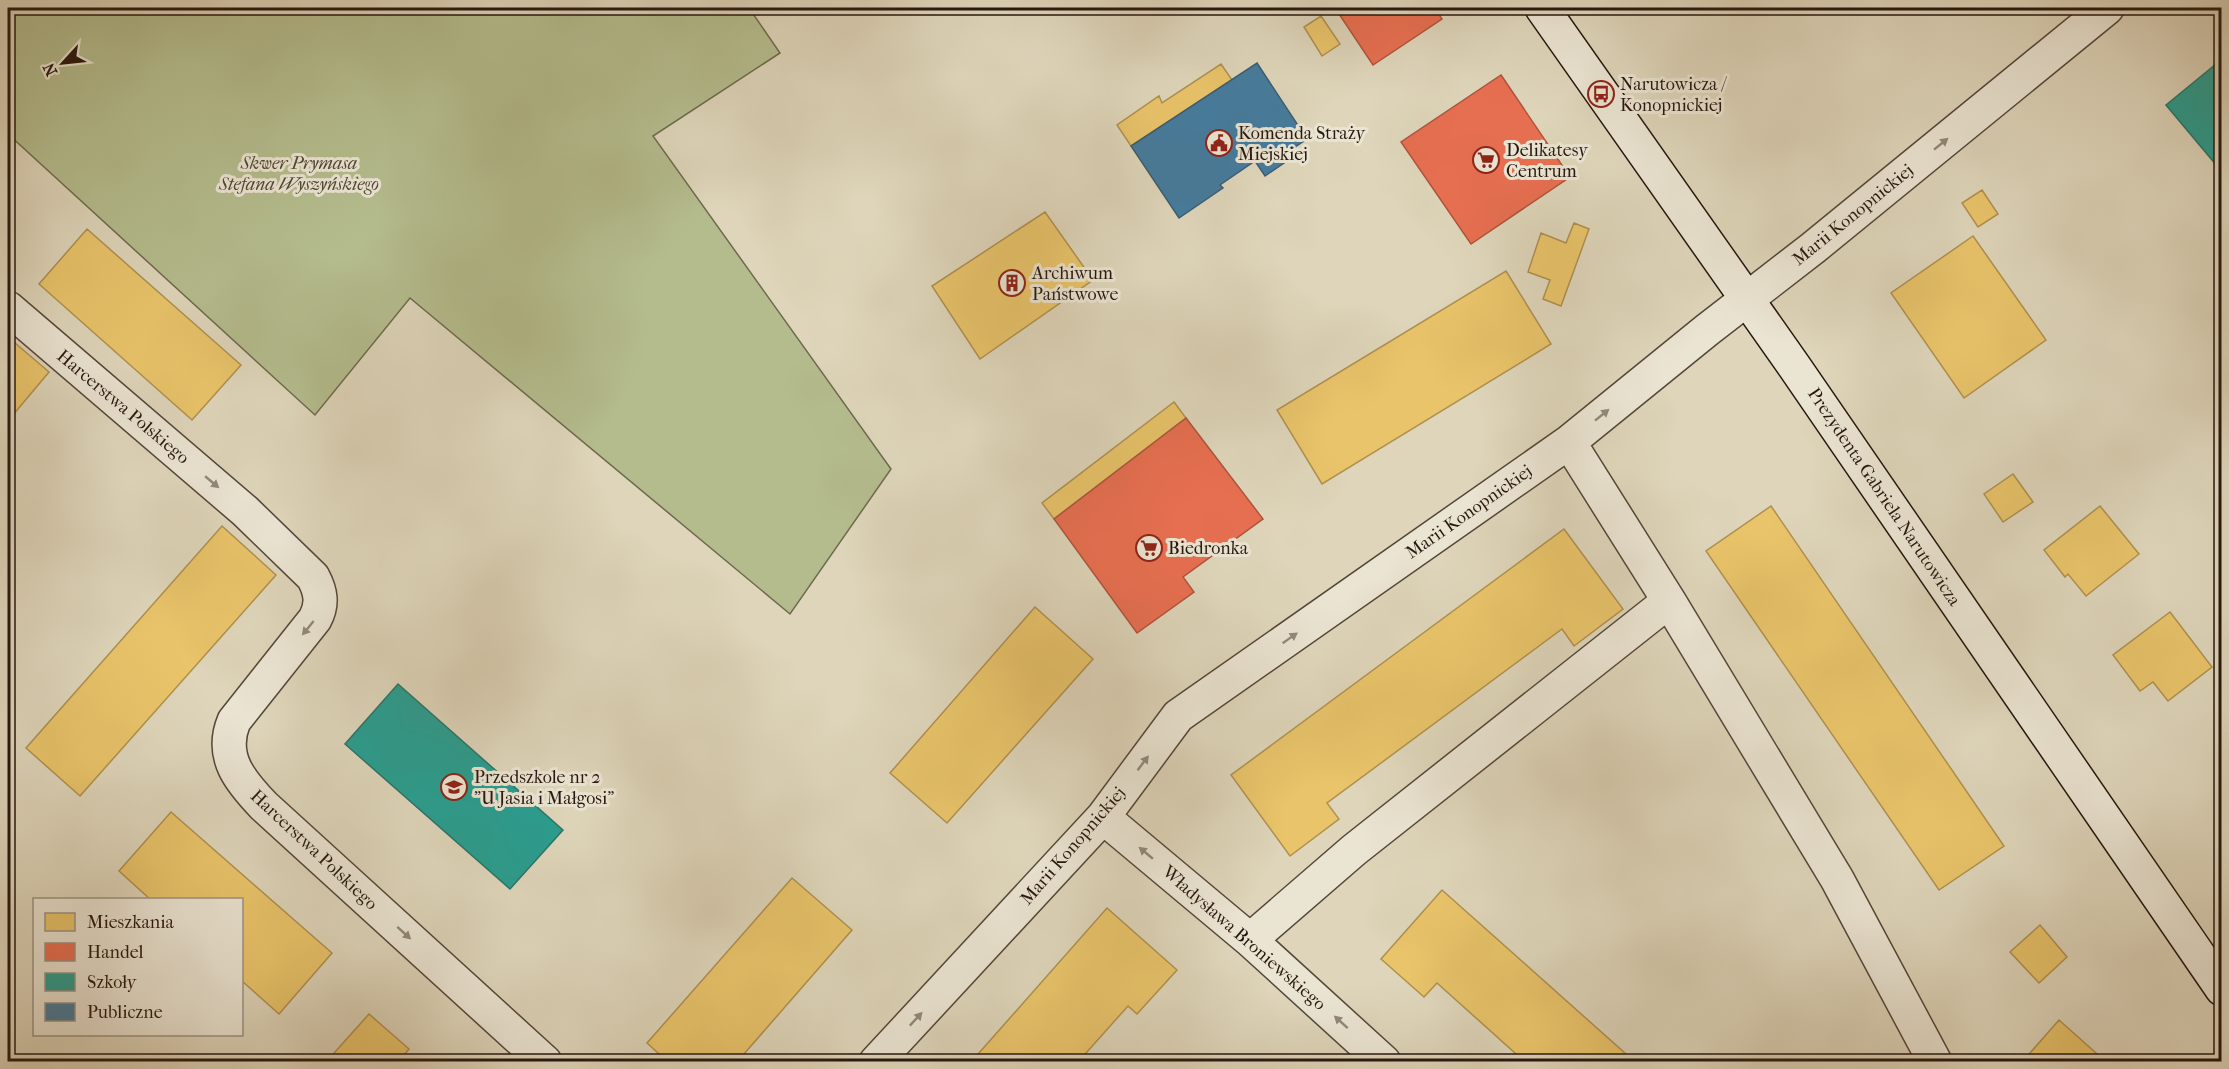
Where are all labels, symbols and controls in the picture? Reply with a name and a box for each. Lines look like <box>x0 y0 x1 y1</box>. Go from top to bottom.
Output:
north arrow <box>33 33 93 93</box>
text: N <box>38 59 61 79</box>
place label: Narutowicza / Konopnickiej <box>1620 74 1727 116</box>
bus stop icon: Narutowicza / Konopnickiej <box>1586 79 1616 109</box>
place label: Komenda Straży Miejskiej <box>1238 123 1367 165</box>
public building icon: Komenda Straży Miejskiej <box>1204 128 1234 158</box>
one-way arrow <box>1933 137 1949 150</box>
place label: Delikatesy Centrum <box>1506 140 1589 182</box>
supermarket icon: Delikatesy Centrum <box>1471 145 1501 175</box>
park label: Skwer Prymasa Stefana Wyszyńskiego <box>218 153 379 195</box>
street label: Marii Konopnickiej <box>1788 160 1918 270</box>
place label: Archiwum Państwowe <box>1031 263 1118 305</box>
building icon: Archiwum Państwowe <box>997 268 1027 298</box>
street label: Harcerstwa Polskiego <box>53 346 193 468</box>
street label: Prezydenta Gabriela Narutowicza <box>1803 384 1965 611</box>
one-way arrow <box>1595 409 1610 421</box>
street label: Marii Konopnickiej <box>1402 461 1536 563</box>
one-way arrow <box>204 476 220 489</box>
supermarket icon: Biedronka <box>1134 533 1164 563</box>
place label: Biedronka <box>1168 538 1249 559</box>
one-way arrow <box>301 620 314 636</box>
one-way arrow <box>1281 632 1297 644</box>
one-way arrow <box>1137 755 1149 771</box>
place label: Przedszkole nr 2 "U Jasia i Małgosi" <box>474 767 614 809</box>
school or university icon: Przedszkole nr 2 "U Jasia i Małgosi" <box>439 772 469 802</box>
street label: Marii Konopnickiej <box>1016 783 1130 909</box>
street label: Harcerstwa Polskiego <box>246 786 382 914</box>
one-way arrow <box>1138 847 1154 860</box>
street label: Władysława Broniewskiego <box>1157 861 1330 1015</box>
legend <box>33 898 243 1036</box>
text: Mieszkania <box>87 912 174 933</box>
one-way arrow <box>396 926 411 940</box>
text: Handel <box>87 942 144 963</box>
text: Szkoły <box>87 972 138 993</box>
text: Publiczne <box>87 1002 163 1023</box>
one-way arrow <box>909 1011 923 1026</box>
one-way arrow <box>1334 1016 1349 1029</box>

